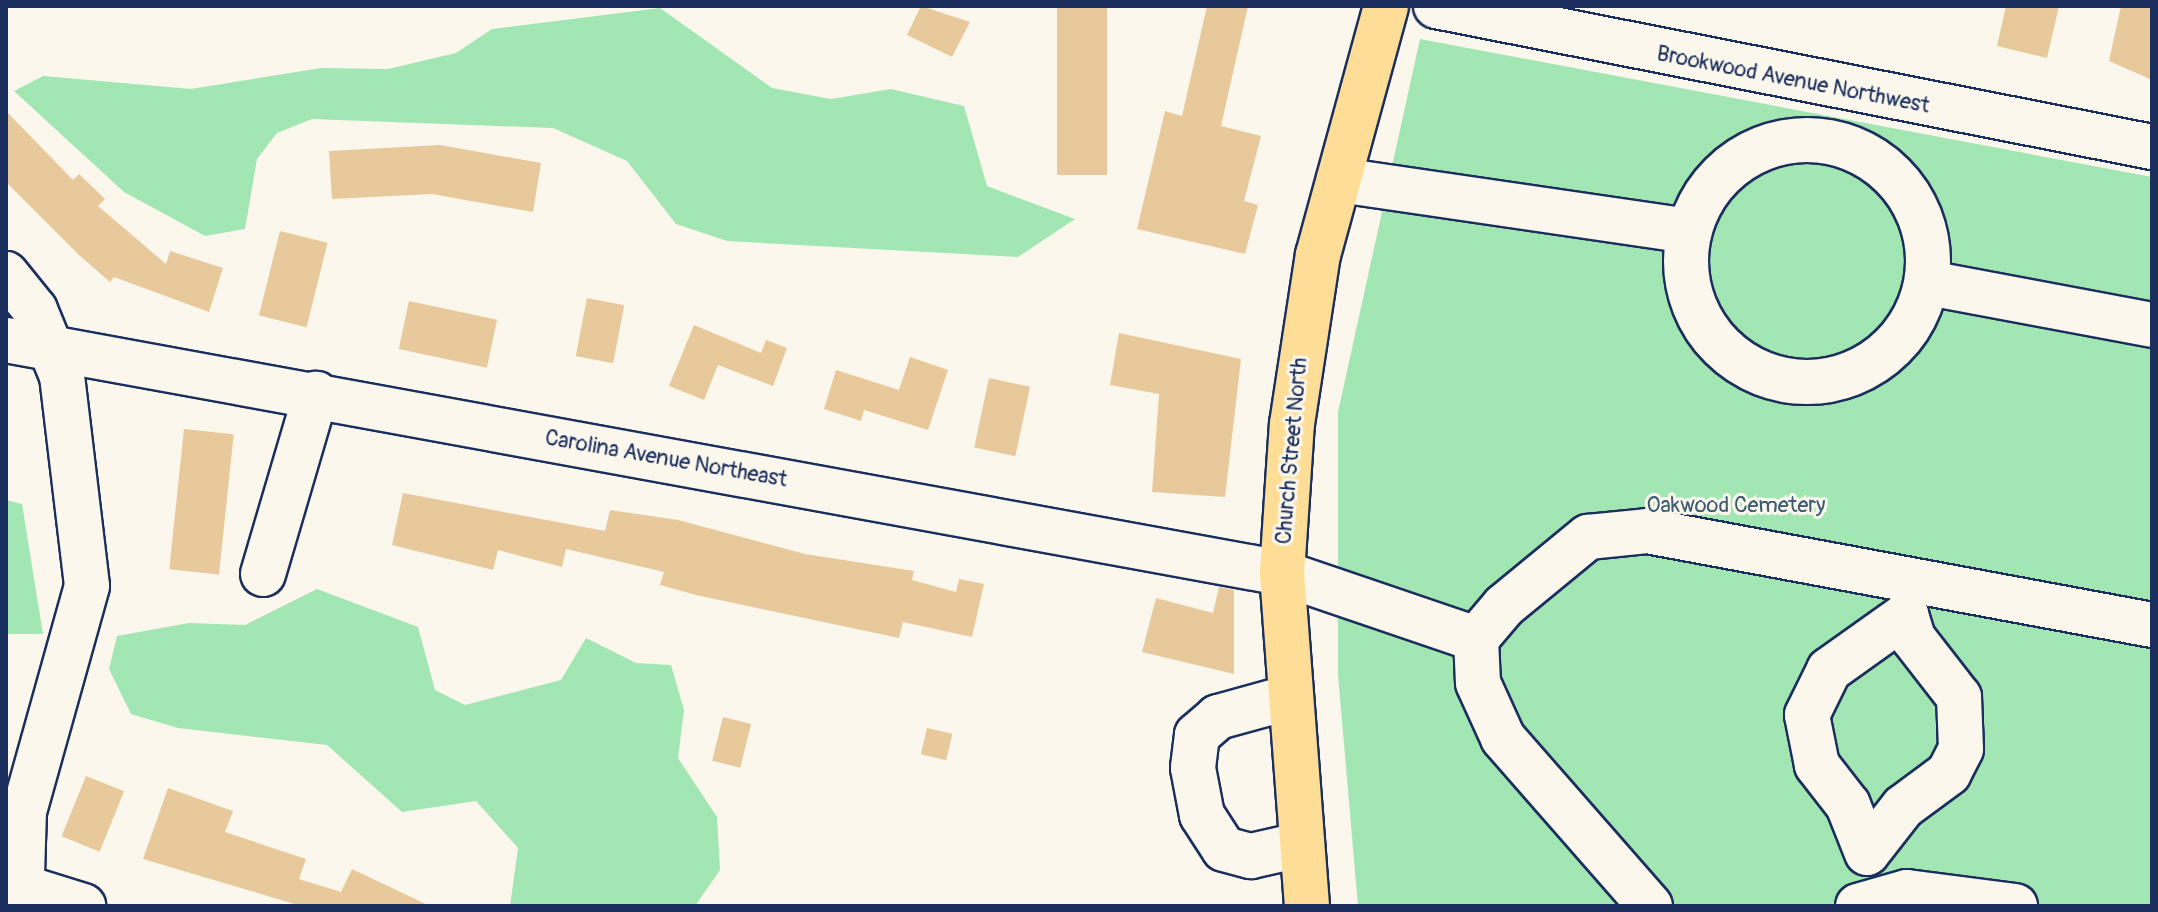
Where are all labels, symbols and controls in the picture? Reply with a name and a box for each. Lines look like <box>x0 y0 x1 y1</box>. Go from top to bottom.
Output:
street label: Brookwood Avenue Northwest <box>1654 41 1932 119</box>
street label: Church Street North <box>1271 357 1313 545</box>
street label: Carolina Avenue Northeast <box>543 425 789 493</box>
park label: Oakwood Cemetery <box>1647 493 1825 519</box>

